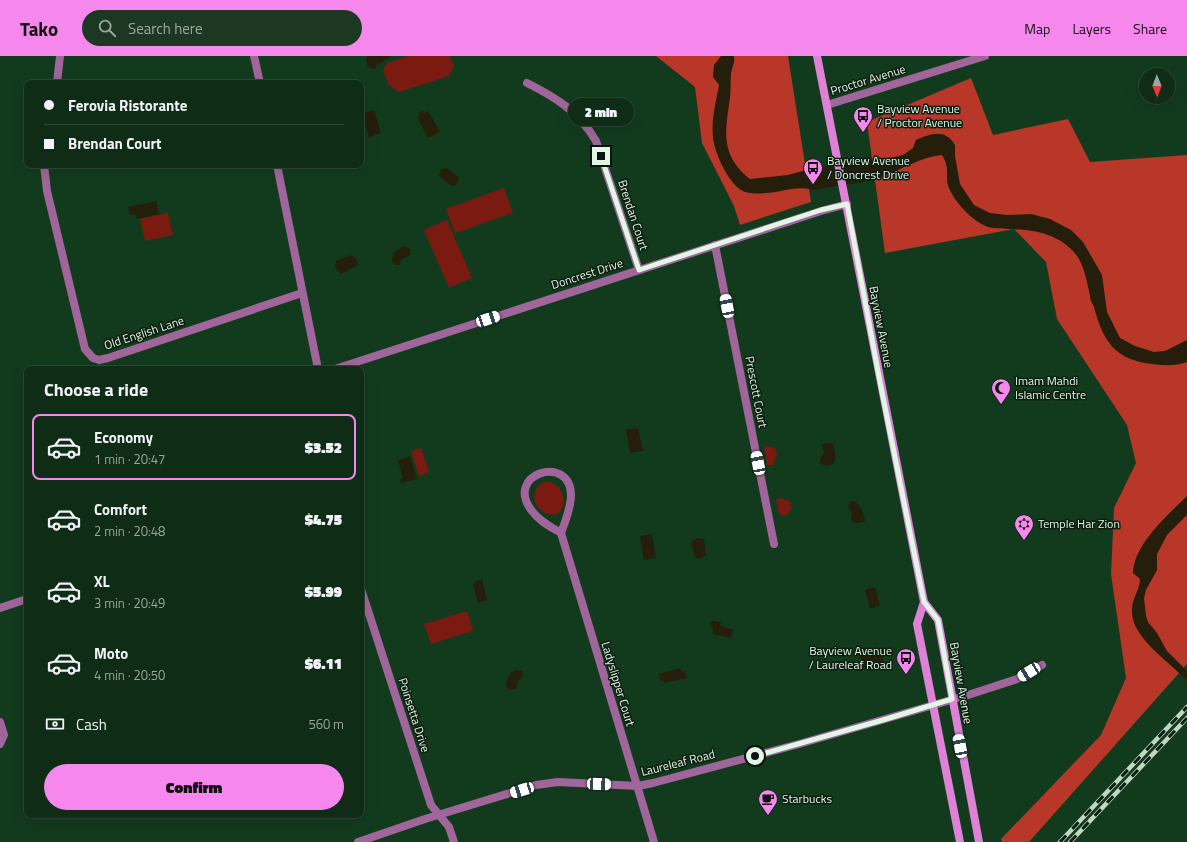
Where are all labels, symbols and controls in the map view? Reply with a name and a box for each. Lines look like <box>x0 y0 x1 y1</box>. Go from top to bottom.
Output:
search box <box>82 10 362 46</box>
text: Tako <box>20 14 58 43</box>
icon: search <box>96 17 118 39</box>
text: Search here <box>128 17 202 40</box>
text: Map <box>1024 18 1050 39</box>
text: Layers <box>1072 18 1111 39</box>
text: Share <box>1133 18 1167 39</box>
street label: Proctor Avenue <box>828 59 908 100</box>
north arrow <box>1139 68 1175 104</box>
map controls <box>1139 68 1175 104</box>
text: Ferovia Ristorante <box>68 94 187 117</box>
callout: 2 min <box>568 98 634 126</box>
place label: Bayview Avenue / Proctor Avenue <box>877 99 962 132</box>
text: 2 min <box>585 102 617 122</box>
bus stop icon: Bayview Avenue / Proctor Avenue <box>852 105 874 133</box>
text: Brendan Court <box>68 132 162 155</box>
route end <box>592 147 610 165</box>
place label: Bayview Avenue / Doncrest Drive <box>827 151 910 184</box>
bus stop icon: Bayview Avenue / Doncrest Drive <box>802 157 824 185</box>
street label: Brendan Court <box>613 177 654 253</box>
street label: Doncrest Drive <box>548 253 625 294</box>
street label: Bayview Avenue <box>864 284 899 369</box>
car <box>719 293 735 319</box>
car <box>475 310 501 328</box>
street label: Old English Lane <box>101 311 186 354</box>
street label: Prescott Court <box>740 354 773 430</box>
place label: Imam Mahdi Islamic Centre <box>1015 371 1086 404</box>
text: Choose a ride <box>44 376 148 403</box>
mosque icon: Imam Mahdi Islamic Centre <box>990 377 1012 405</box>
text: Economy <box>94 426 153 449</box>
icon: car <box>46 429 82 465</box>
text: $3.52 <box>305 436 342 459</box>
text: 1 min · 20:47 <box>94 449 165 469</box>
car <box>750 450 766 476</box>
text: Comfort <box>94 498 147 521</box>
icon: car <box>46 501 82 537</box>
text: $4.75 <box>305 508 342 531</box>
synagogue icon: Temple Har Zion <box>1013 513 1035 541</box>
place label: Temple Har Zion <box>1038 514 1120 533</box>
text: 2 min · 20:48 <box>94 521 165 541</box>
text: XL <box>94 570 110 593</box>
icon: car <box>46 573 82 609</box>
text: $5.99 <box>305 580 342 603</box>
text: 3 min · 20:49 <box>94 593 165 613</box>
street label: Ladyslipper Court <box>597 639 641 729</box>
street label: Bayview Avenue <box>945 640 978 725</box>
place label: Bayview Avenue / Laureleaf Road <box>809 641 892 674</box>
text: Moto <box>94 642 128 665</box>
icon: car <box>46 645 82 681</box>
bus stop icon: Bayview Avenue / Laureleaf Road <box>895 647 917 675</box>
text: $6.11 <box>305 652 342 675</box>
car <box>1016 661 1042 683</box>
text: 4 min · 20:50 <box>94 665 165 685</box>
street label: Poinsetta Drive <box>393 675 435 755</box>
icon: cash <box>44 713 66 735</box>
text: Cash <box>76 713 107 736</box>
text: 560 m <box>308 714 344 734</box>
car <box>952 733 968 759</box>
street label: Laureleaf Road <box>639 744 717 781</box>
route start <box>746 747 764 765</box>
button: Confirm <box>44 764 344 810</box>
car <box>587 778 611 790</box>
car <box>509 781 535 799</box>
cafe icon: Starbucks <box>757 788 779 816</box>
place label: Starbucks <box>782 789 832 808</box>

